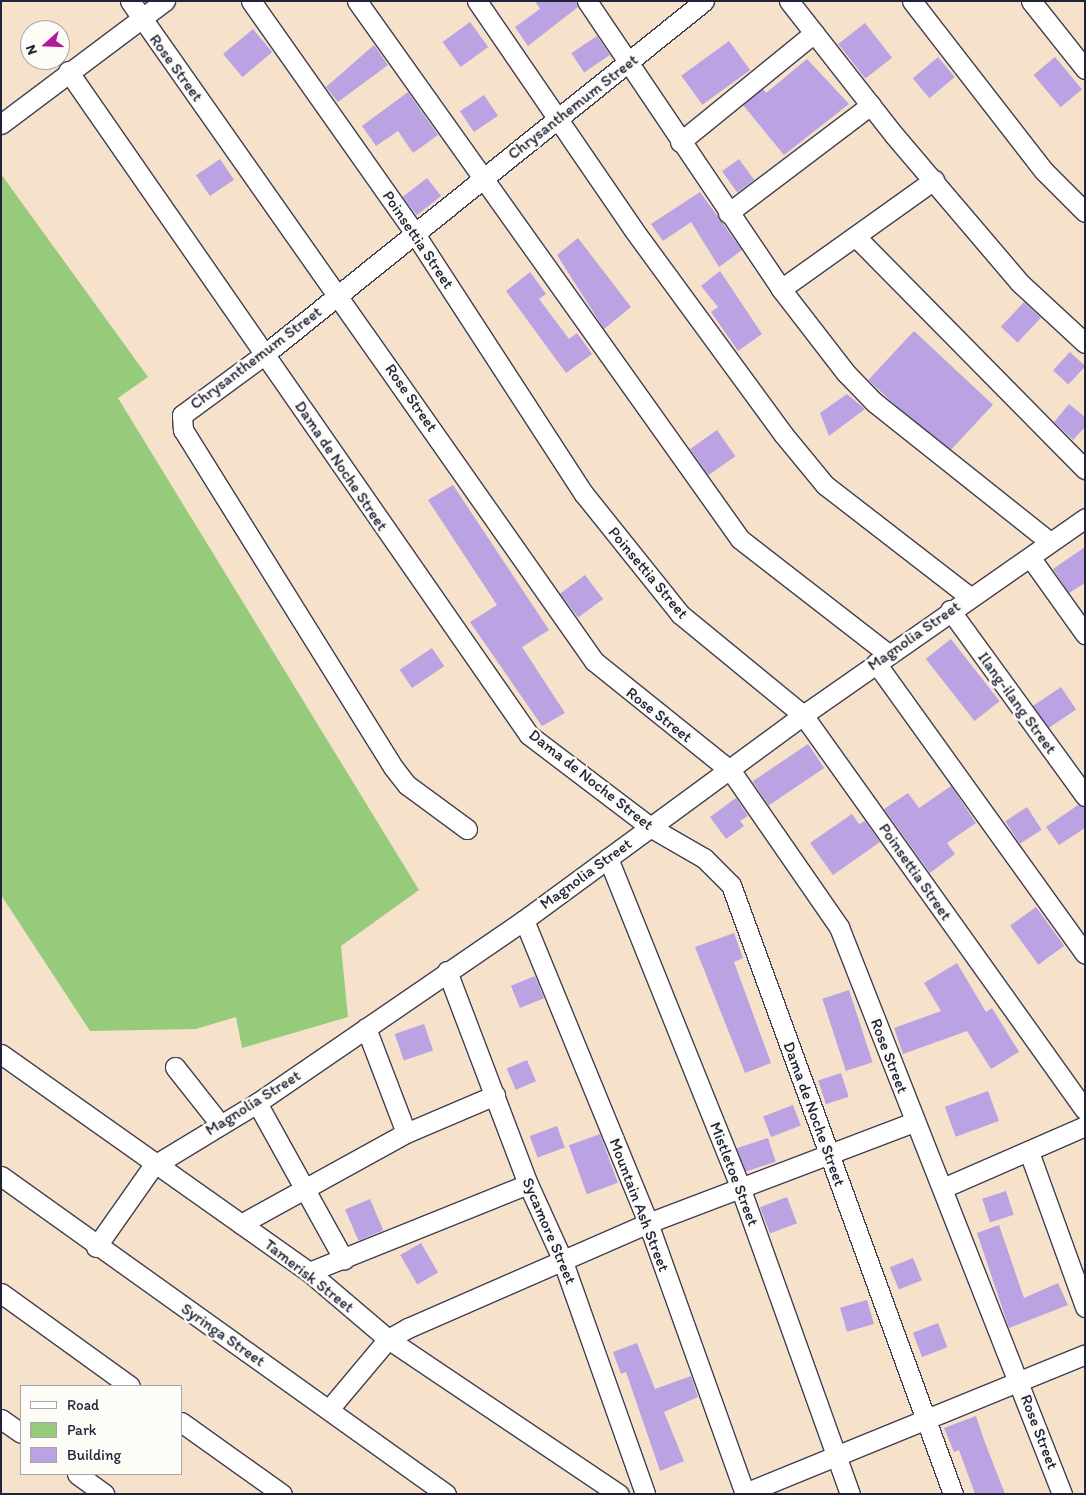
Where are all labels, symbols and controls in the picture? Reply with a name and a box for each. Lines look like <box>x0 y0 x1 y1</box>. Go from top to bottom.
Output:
north arrow <box>20 20 70 70</box>
street label: Rose Street <box>145 31 207 105</box>
text: N <box>22 43 41 57</box>
street label: Chrysanthemum Street <box>504 50 642 164</box>
street label: Poinsettia Street <box>378 187 458 293</box>
street label: Chrysanthemum Street <box>186 302 326 414</box>
street label: Rose Street <box>381 360 441 436</box>
street label: Dama de Noche Street <box>291 398 391 534</box>
street label: Poinsettia Street <box>604 523 692 623</box>
street label: Magnolia Street <box>864 597 964 675</box>
street label: Ilang-ilang Street <box>974 648 1060 758</box>
street label: Rose Street <box>622 683 696 747</box>
street label: Dama de Noche Street <box>525 726 657 834</box>
street label: Poinsettia Street <box>874 820 956 924</box>
street label: Magnolia Street <box>536 834 636 914</box>
street label: Rose Street <box>866 1016 912 1096</box>
street label: Dama de Noche Street <box>779 1039 849 1189</box>
street label: Magnolia Street <box>202 1066 304 1140</box>
street label: Mistletoe Street <box>705 1119 763 1229</box>
street label: Mountain Ash Street <box>605 1136 673 1274</box>
street label: Sycamore Street <box>518 1175 580 1287</box>
street label: Tamerisk Street <box>260 1235 358 1317</box>
street label: Syringa Street <box>178 1299 268 1371</box>
legend <box>20 1385 182 1475</box>
street label: Rose Street <box>1016 1392 1062 1472</box>
text: Road <box>67 1396 99 1414</box>
text: Park <box>67 1421 97 1439</box>
text: Building <box>67 1446 121 1464</box>

